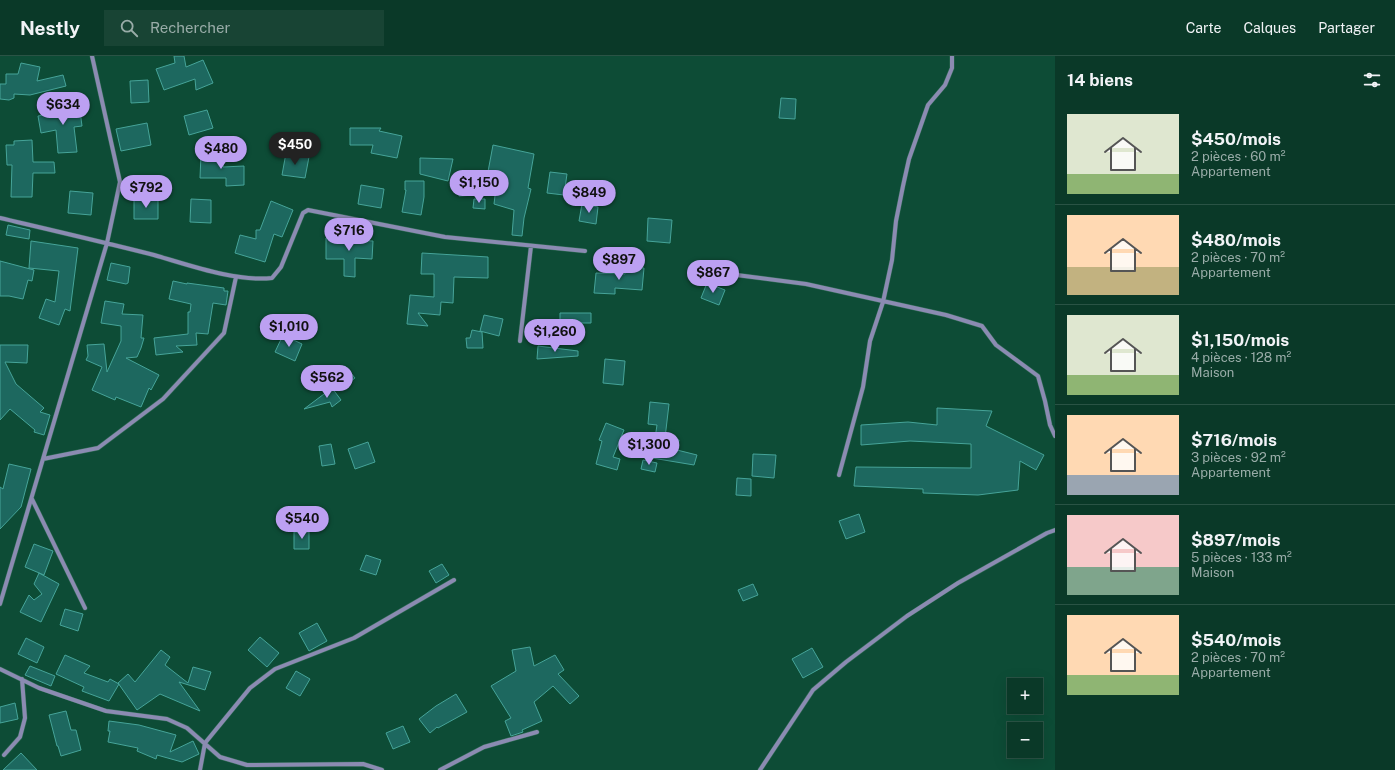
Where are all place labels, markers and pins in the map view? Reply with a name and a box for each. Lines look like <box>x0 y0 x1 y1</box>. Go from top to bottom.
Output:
pin: $634 <box>39 92 87 126</box>
pin: $450 <box>271 132 319 166</box>
pin: $480 <box>197 136 245 170</box>
pin: $1,150 <box>446 170 512 204</box>
pin: $792 <box>122 175 170 209</box>
pin: $849 <box>565 180 613 214</box>
pin: $716 <box>325 218 373 252</box>
pin: $897 <box>595 247 643 281</box>
pin: $867 <box>689 260 737 294</box>
pin: $1,010 <box>256 314 322 348</box>
pin: $1,260 <box>522 319 588 353</box>
pin: $562 <box>303 365 351 399</box>
pin: $1,300 <box>616 432 682 466</box>
pin: $540 <box>278 506 326 540</box>

